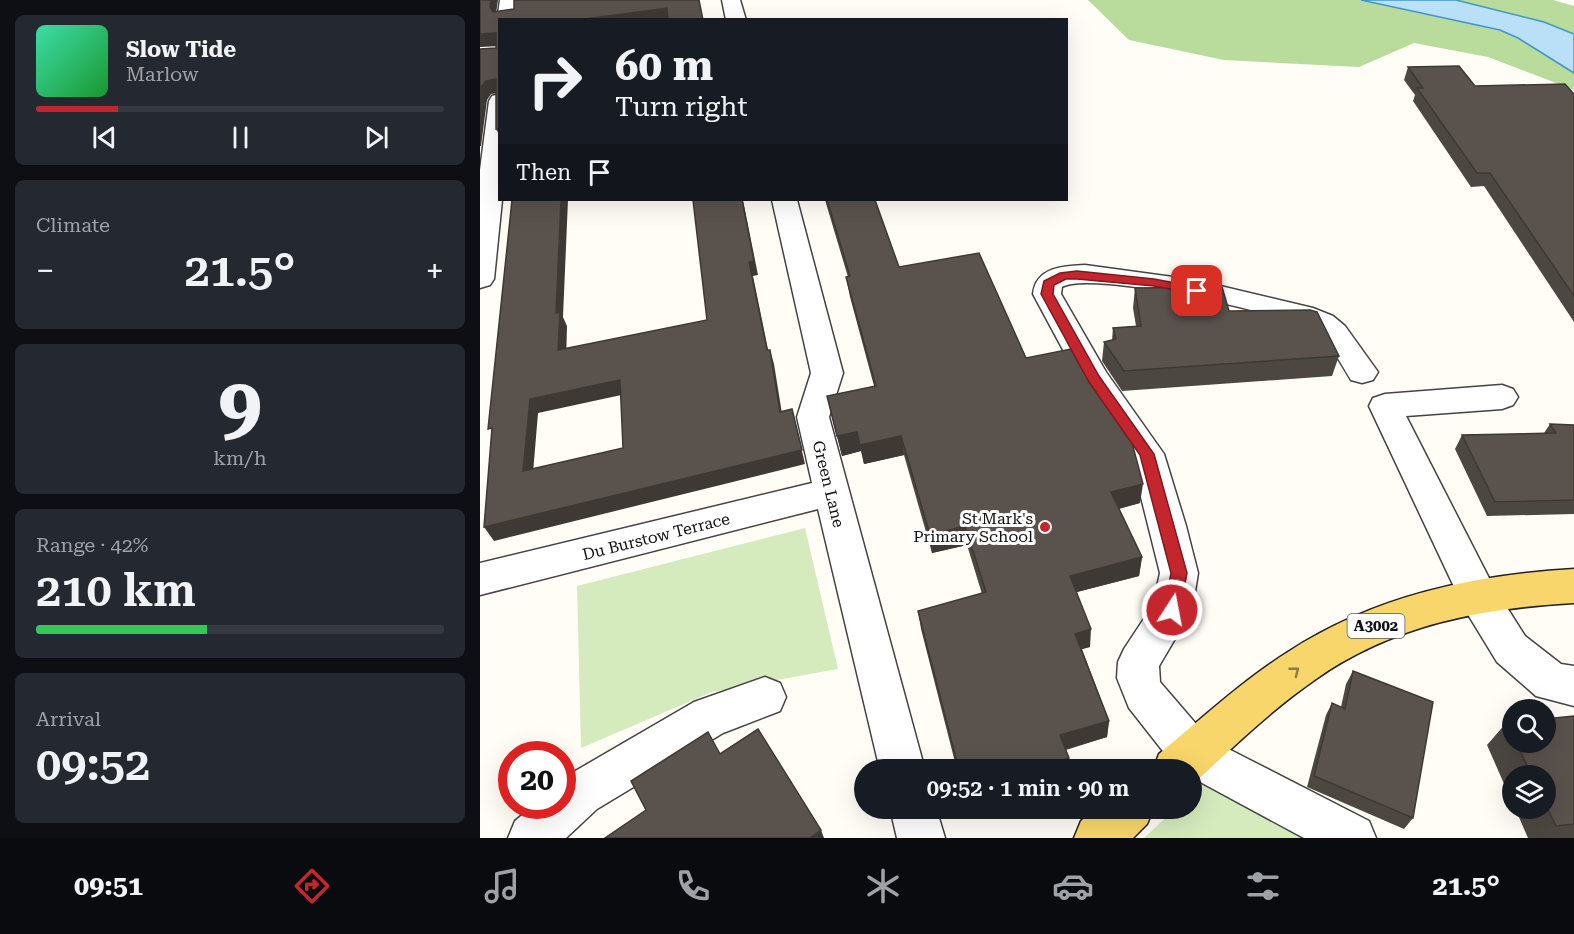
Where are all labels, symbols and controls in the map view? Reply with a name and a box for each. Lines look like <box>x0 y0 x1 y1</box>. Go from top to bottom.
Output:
text: Slow Tide <box>126 37 236 62</box>
text: 60 m <box>615 41 713 90</box>
icon: right <box>516 42 594 120</box>
text: Marlow <box>126 62 199 86</box>
text: Turn right <box>615 91 748 123</box>
icon: previous <box>88 121 121 154</box>
icon: pause <box>224 121 257 154</box>
icon: next <box>360 121 393 154</box>
icon: arrive <box>583 156 616 189</box>
text: Then <box>516 160 571 185</box>
text: Climate <box>36 213 110 237</box>
text: 21.5° <box>184 244 296 297</box>
text: − <box>36 251 54 290</box>
text: + <box>426 251 444 290</box>
pin <box>1171 265 1222 316</box>
icon: arrive <box>1180 274 1213 307</box>
text: 9 <box>218 361 262 452</box>
street label: Green Lane <box>809 439 849 530</box>
text: km/h <box>213 446 267 470</box>
street label: Du Burstow Terrace <box>580 509 732 564</box>
place label: St Mark's Primary School <box>913 509 1033 546</box>
marker: St Mark's Primary School <box>1038 520 1052 534</box>
text: Range · 42% <box>36 533 148 557</box>
text: 210 km <box>36 564 196 617</box>
position arrow <box>1140 578 1204 642</box>
road number: A3002 <box>1348 614 1404 638</box>
one-way arrow <box>1288 667 1299 678</box>
map controls <box>1502 699 1556 819</box>
button: search <box>1502 699 1556 753</box>
text: Arrival <box>36 707 101 731</box>
text: 09:52 <box>36 738 150 791</box>
speed limit sign: 20 <box>498 741 576 819</box>
button: layers <box>1502 765 1556 819</box>
text: 09:52 · 1 min · 90 m <box>927 776 1129 801</box>
icon: directions <box>291 865 333 907</box>
icon: music <box>481 865 523 907</box>
icon: phone <box>672 865 714 907</box>
icon: climate <box>862 865 904 907</box>
icon: car <box>1052 865 1094 907</box>
icon: filters <box>1242 865 1284 907</box>
text: 09:51 <box>74 870 143 902</box>
text: 21.5° <box>1433 870 1500 902</box>

